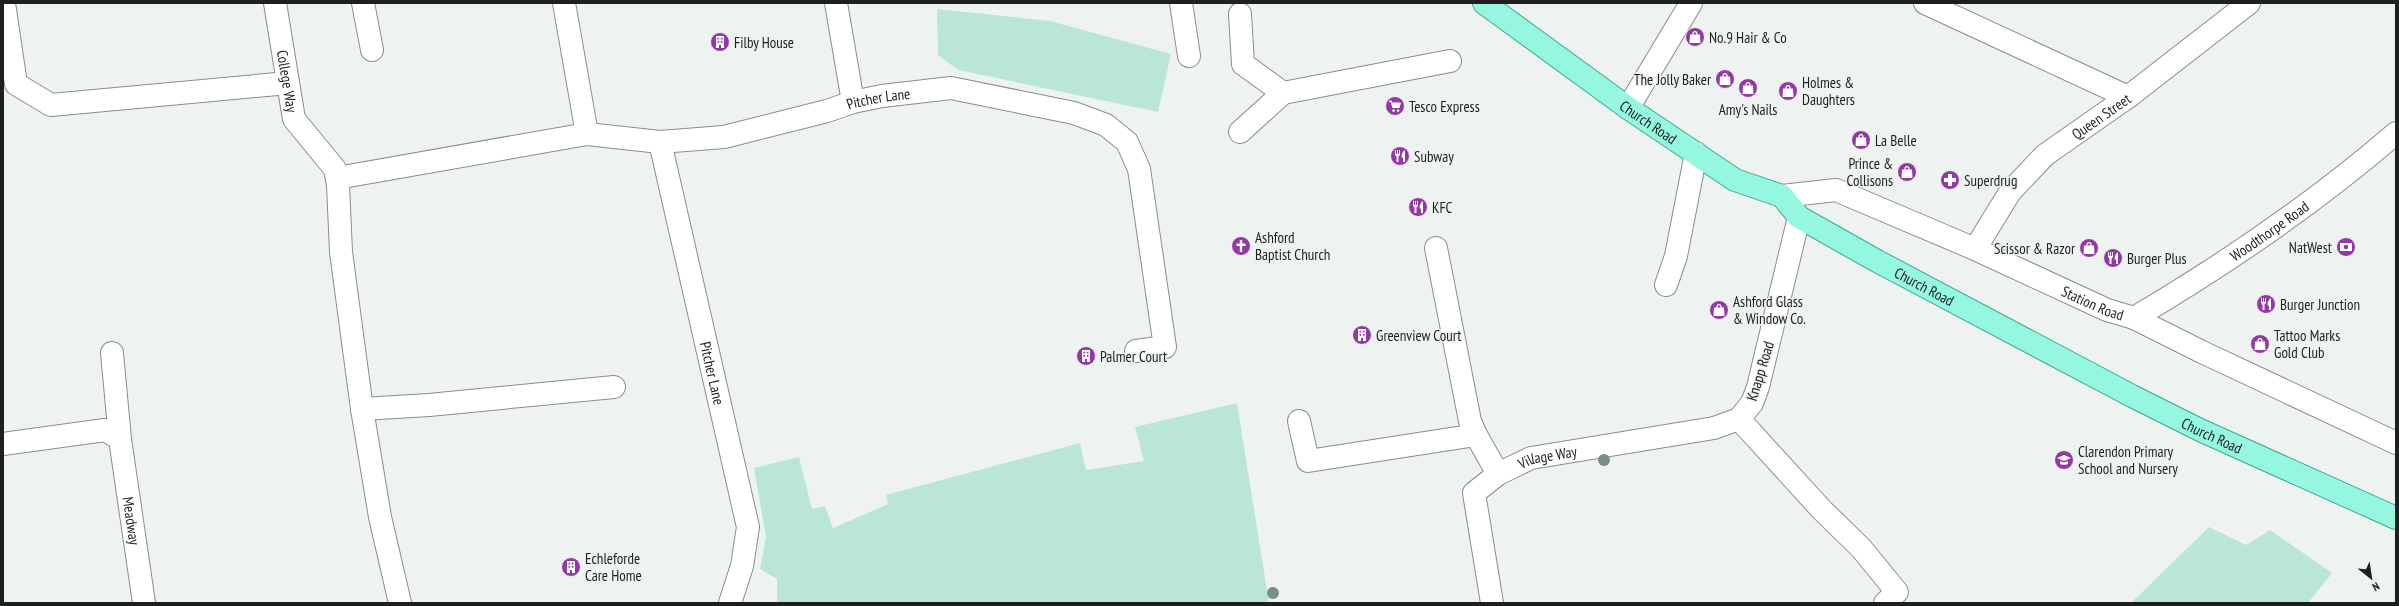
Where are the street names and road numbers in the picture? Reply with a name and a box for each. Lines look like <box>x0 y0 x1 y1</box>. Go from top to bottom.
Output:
street label: College Way <box>273 48 302 114</box>
street label: Pitcher Lane <box>844 83 911 113</box>
street label: Queen Street <box>2068 89 2134 143</box>
street label: Church Road <box>1616 96 1681 148</box>
street label: Woodthorpe Road <box>2226 196 2312 265</box>
street label: Church Road <box>1891 262 1957 310</box>
street label: Station Road <box>2059 281 2126 324</box>
street label: Knapp Road <box>1742 339 1778 403</box>
street label: Pitcher Lane <box>696 340 729 407</box>
street label: Church Road <box>2178 413 2245 457</box>
street label: Village Way <box>1514 441 1579 473</box>
street label: Meadway <box>119 495 145 547</box>

